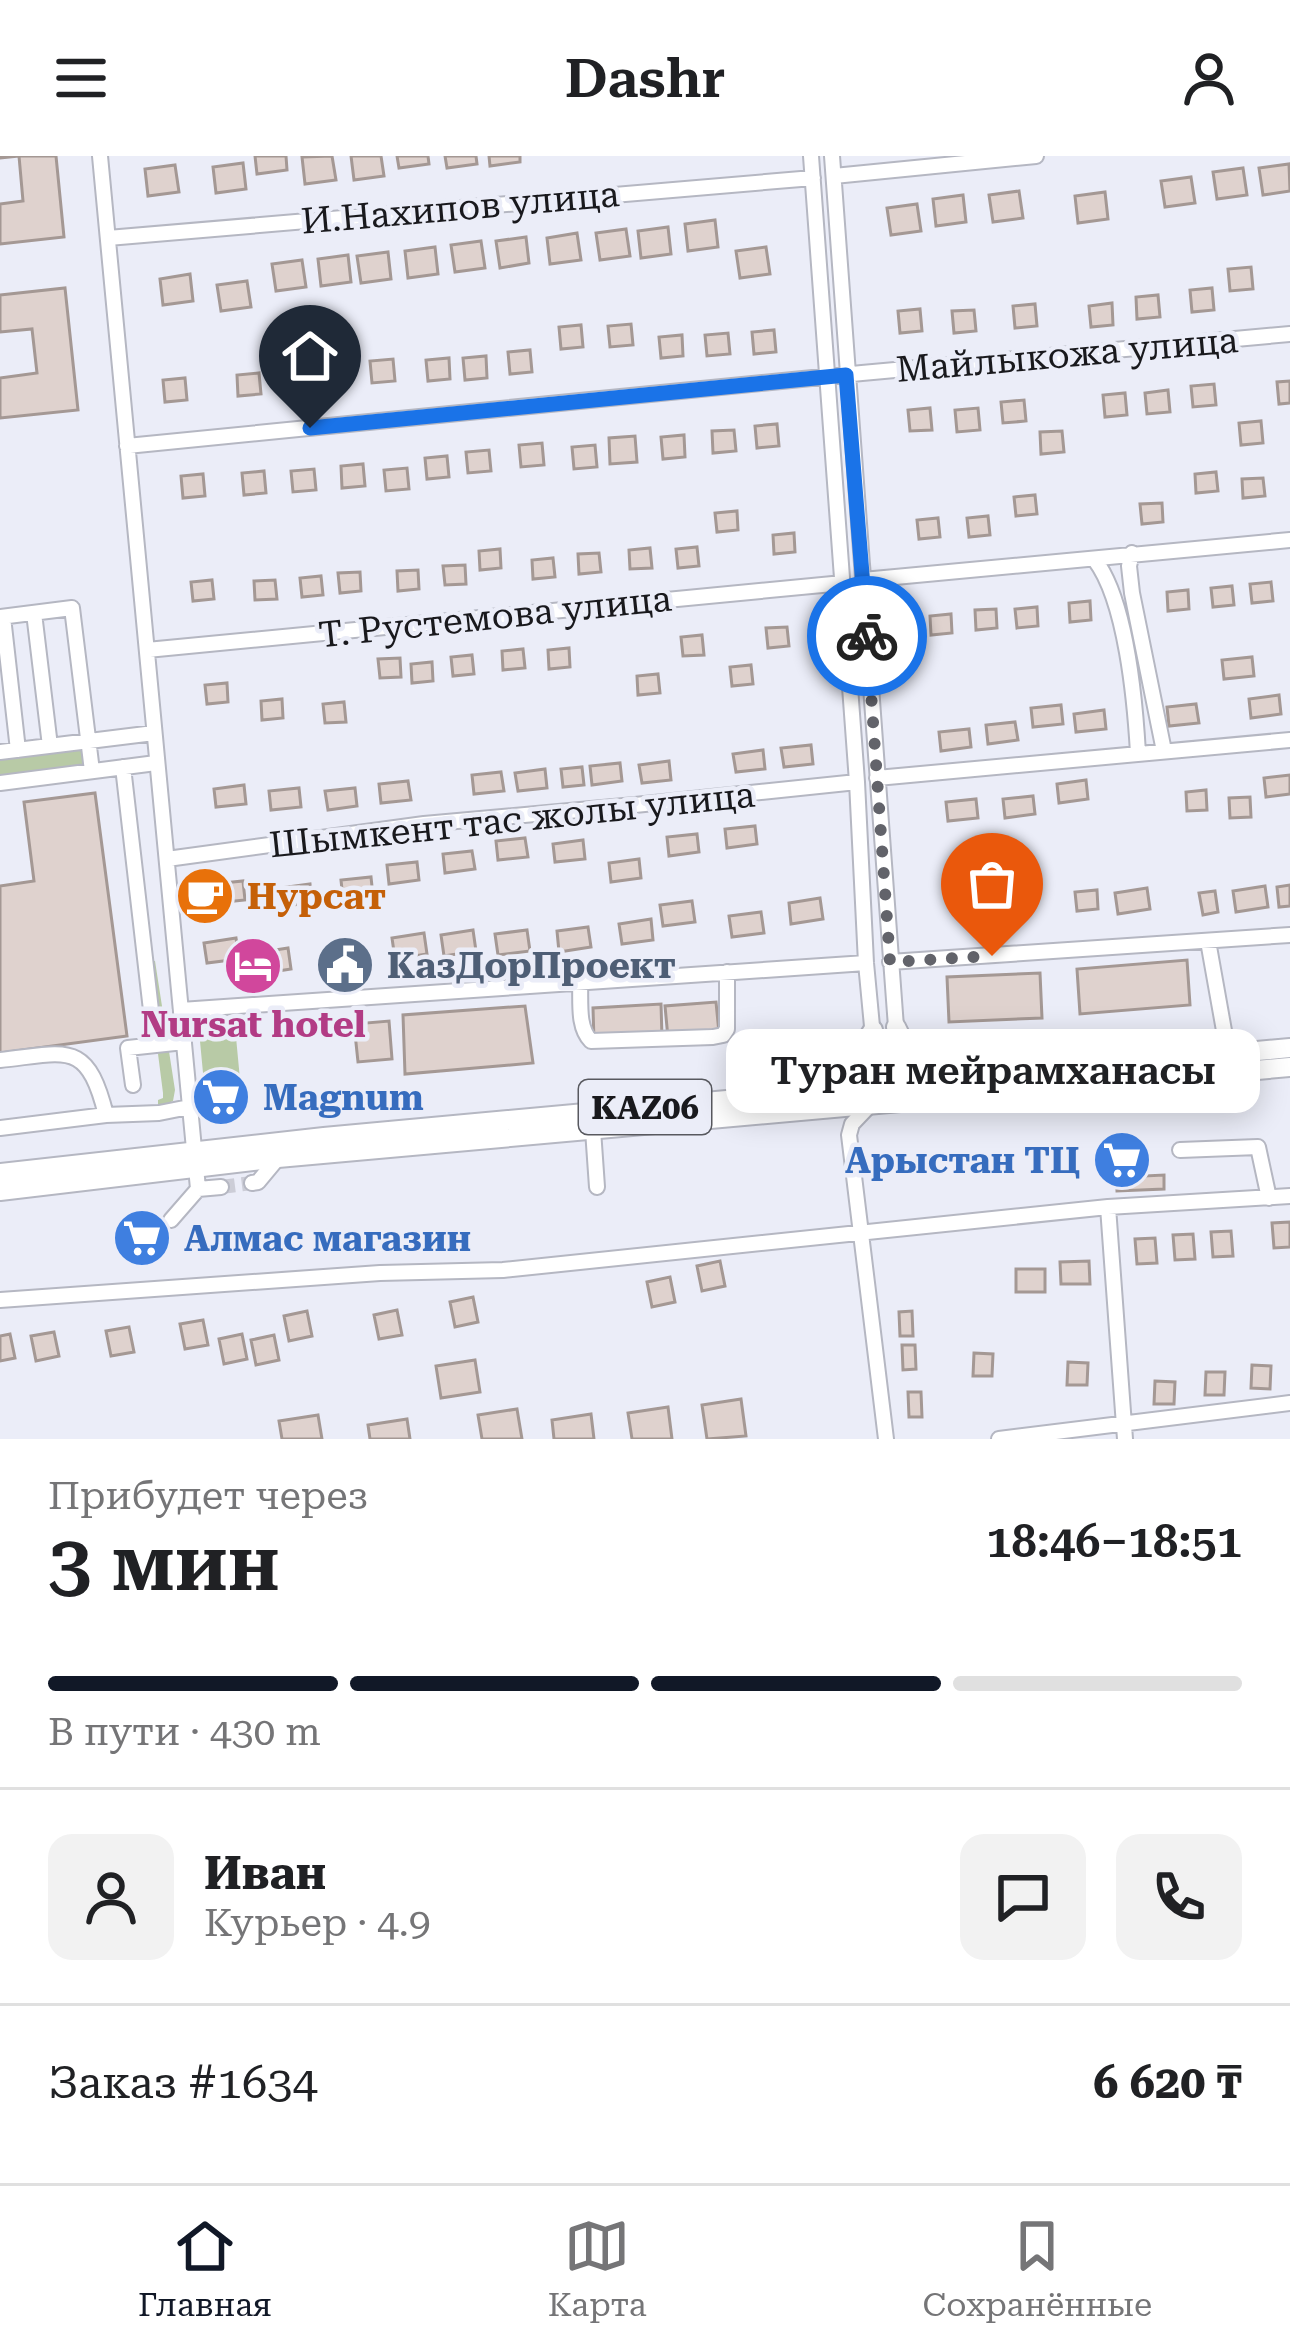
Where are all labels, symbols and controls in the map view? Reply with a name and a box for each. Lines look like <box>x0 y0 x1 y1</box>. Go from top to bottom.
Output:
icon: menu <box>48 45 114 111</box>
icon: person <box>1176 45 1242 111</box>
text: Dashr <box>565 47 725 110</box>
street label: И.Нахипов улица <box>299 173 621 243</box>
pin <box>259 305 361 428</box>
street label: Майлыкожа улица <box>894 319 1240 391</box>
icon: home <box>277 323 343 389</box>
courier <box>807 576 927 696</box>
street label: Т. Рустемова улица <box>317 578 674 656</box>
icon: bike <box>834 603 900 669</box>
street label: Шымкент тас жолы улица <box>267 774 757 866</box>
pin <box>941 833 1043 956</box>
icon: bag <box>959 851 1025 917</box>
cafe icon: Нурсат <box>174 865 236 927</box>
place label: Нурсат <box>247 876 386 918</box>
public building icon: КазДорПроект <box>314 934 376 996</box>
hotel icon: Nursat hotel <box>222 935 284 997</box>
place label: КазДорПроект <box>387 945 676 987</box>
place label: Nursat hotel <box>140 1004 366 1046</box>
callout: Туран мейрамханасы <box>725 1028 1259 1112</box>
text: Туран мейрамханасы <box>770 1048 1216 1094</box>
supermarket icon: Magnum <box>190 1066 252 1128</box>
place label: Magnum <box>263 1077 424 1119</box>
road number: KАZ06 <box>579 1080 711 1134</box>
supermarket icon: Арыстан ТЦ <box>1091 1129 1153 1191</box>
place label: Арыстан ТЦ <box>845 1140 1080 1182</box>
supermarket icon: Алмас магазин <box>111 1207 173 1269</box>
place label: Алмас магазин <box>184 1218 471 1260</box>
text: Прибудет через <box>48 1473 368 1519</box>
text: 18:46–18:51 <box>986 1515 1242 1568</box>
text: 3 мин <box>48 1518 280 1609</box>
text: В пути · 430 m <box>48 1709 321 1755</box>
button: person <box>48 1834 174 1960</box>
button: chat <box>960 1834 1086 1960</box>
button: phone <box>1116 1834 1242 1960</box>
text: Иван <box>204 1847 326 1900</box>
text: Курьер · 4.9 <box>204 1900 431 1946</box>
text: Заказ #1634 <box>48 2056 318 2109</box>
text: 6 620 ₸ <box>1093 2056 1242 2109</box>
tab: Главная <box>138 2213 272 2324</box>
tab: Карта <box>548 2213 647 2324</box>
tab: Сохранённые <box>922 2213 1152 2324</box>

